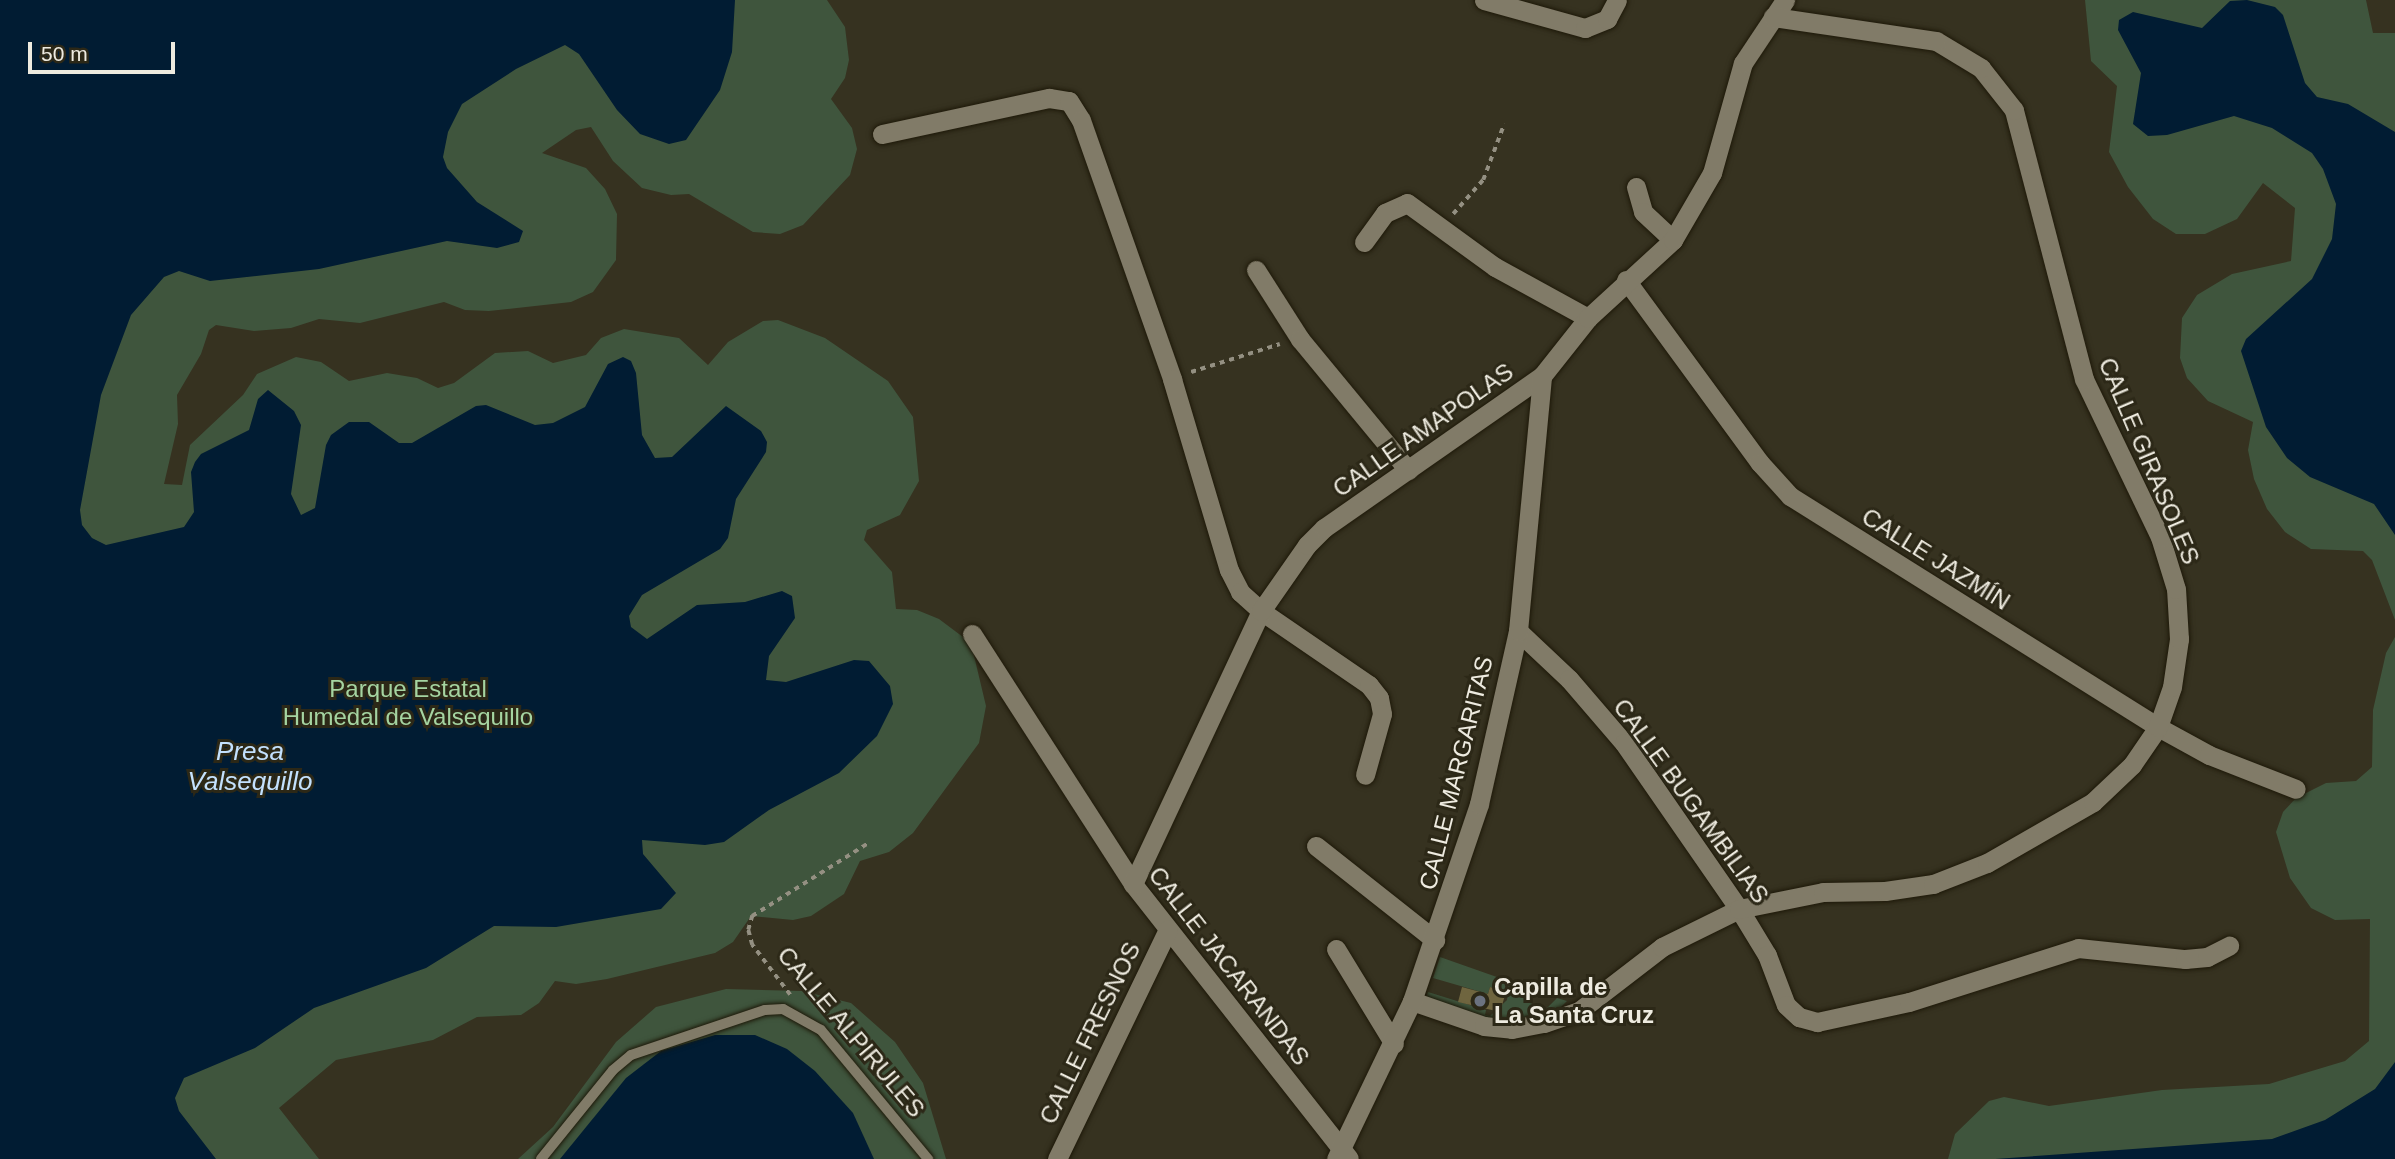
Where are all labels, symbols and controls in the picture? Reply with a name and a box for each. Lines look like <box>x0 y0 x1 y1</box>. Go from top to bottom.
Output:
scale bar <box>32 28 178 72</box>
text: 50 m <box>41 42 88 65</box>
street label: CALLE GIRASOLES <box>2092 353 2206 569</box>
street label: CALLE AMAPOLAS <box>1327 357 1519 503</box>
street label: CALLE JAZMÍN <box>1857 502 2015 616</box>
street label: CALLE MARGARITAS <box>1413 653 1499 893</box>
park label: Parque Estatal Humedal de Valsequillo <box>283 675 533 731</box>
street label: CALLE BUGAMBILIAS <box>1607 693 1775 909</box>
water label: Presa Valsequillo <box>188 736 312 798</box>
street label: CALLE JACARANDAS <box>1143 861 1315 1071</box>
street label: CALLE FRESNOS <box>1033 937 1147 1129</box>
street label: CALLE ALPIRULES <box>771 940 931 1124</box>
place label: Capilla de La Santa Cruz <box>1494 973 1654 1029</box>
marker: Capilla de La Santa Cruz <box>1472 993 1488 1009</box>

